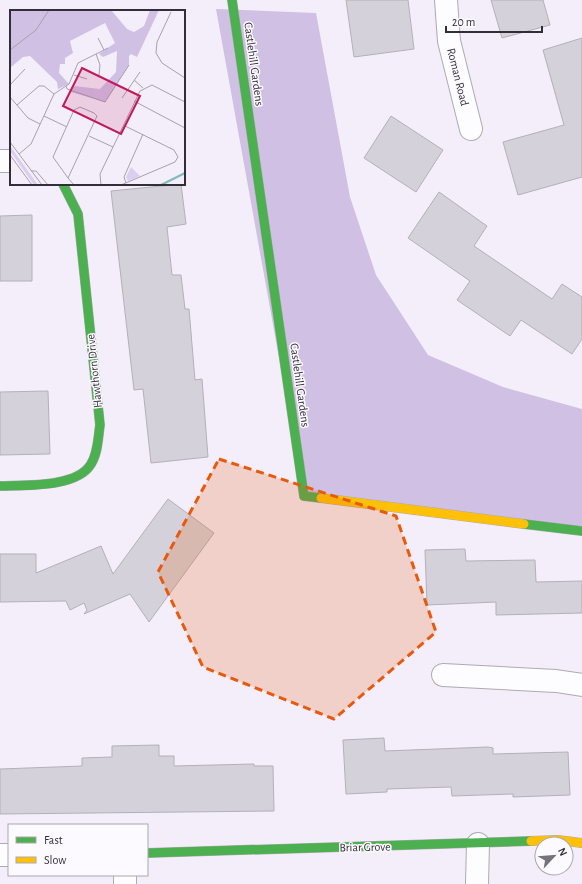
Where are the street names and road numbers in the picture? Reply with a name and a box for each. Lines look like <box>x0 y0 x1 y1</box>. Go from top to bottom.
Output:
street label: Castlehill Gardens <box>242 21 266 107</box>
street label: Roman Road <box>445 47 471 107</box>
street label: Hawthorn Drive <box>84 333 104 409</box>
street label: Castlehill Gardens <box>288 342 312 428</box>
street label: Briar Grove <box>339 841 391 853</box>

